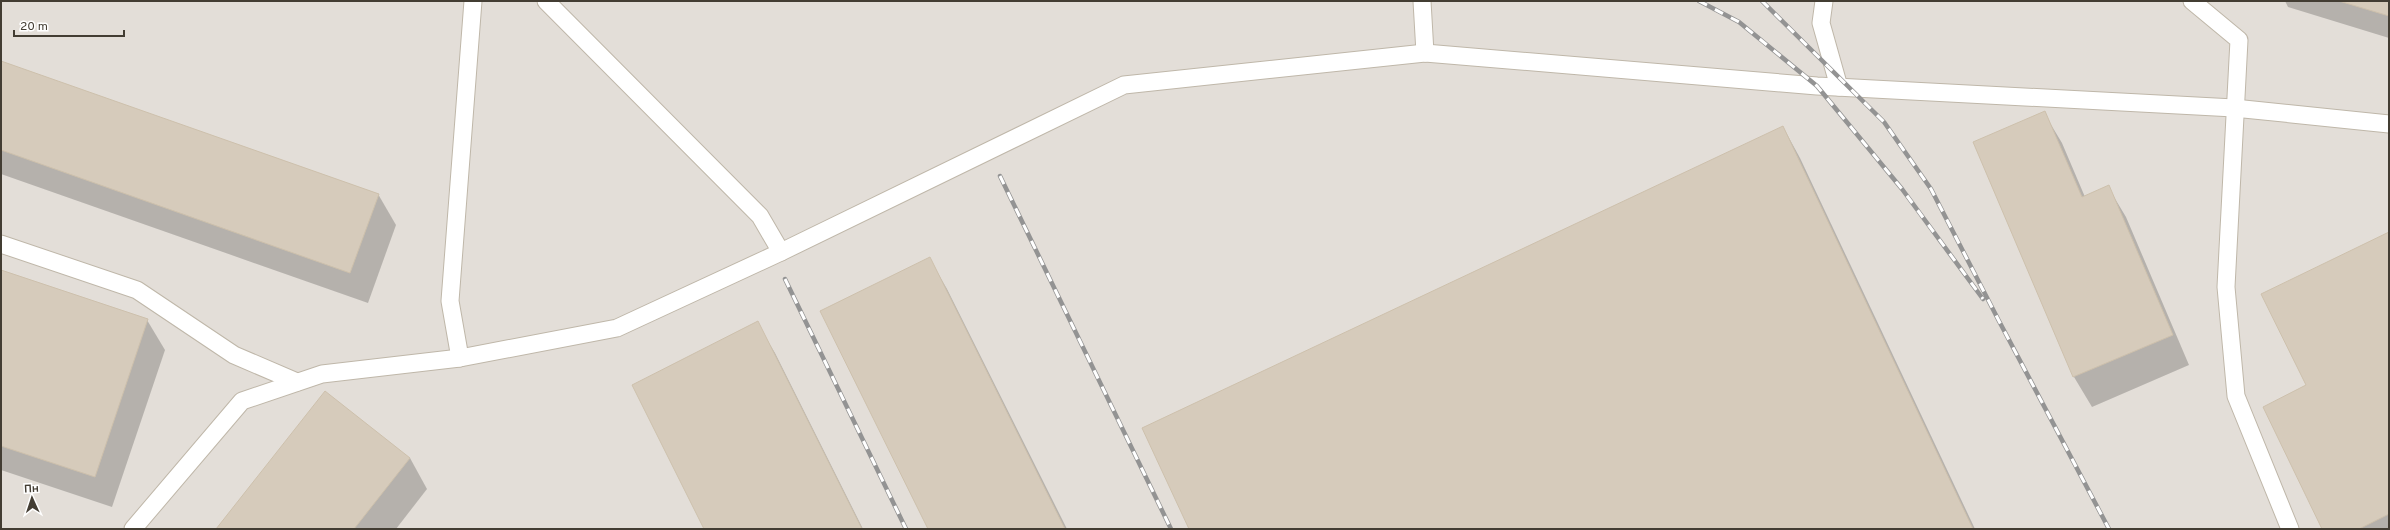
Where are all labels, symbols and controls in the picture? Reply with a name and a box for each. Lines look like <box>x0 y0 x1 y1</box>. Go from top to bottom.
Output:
scale bar <box>14 12 124 38</box>
text: 20 m <box>20 19 48 35</box>
north arrow <box>12 478 52 518</box>
text: Пн <box>24 482 39 496</box>

